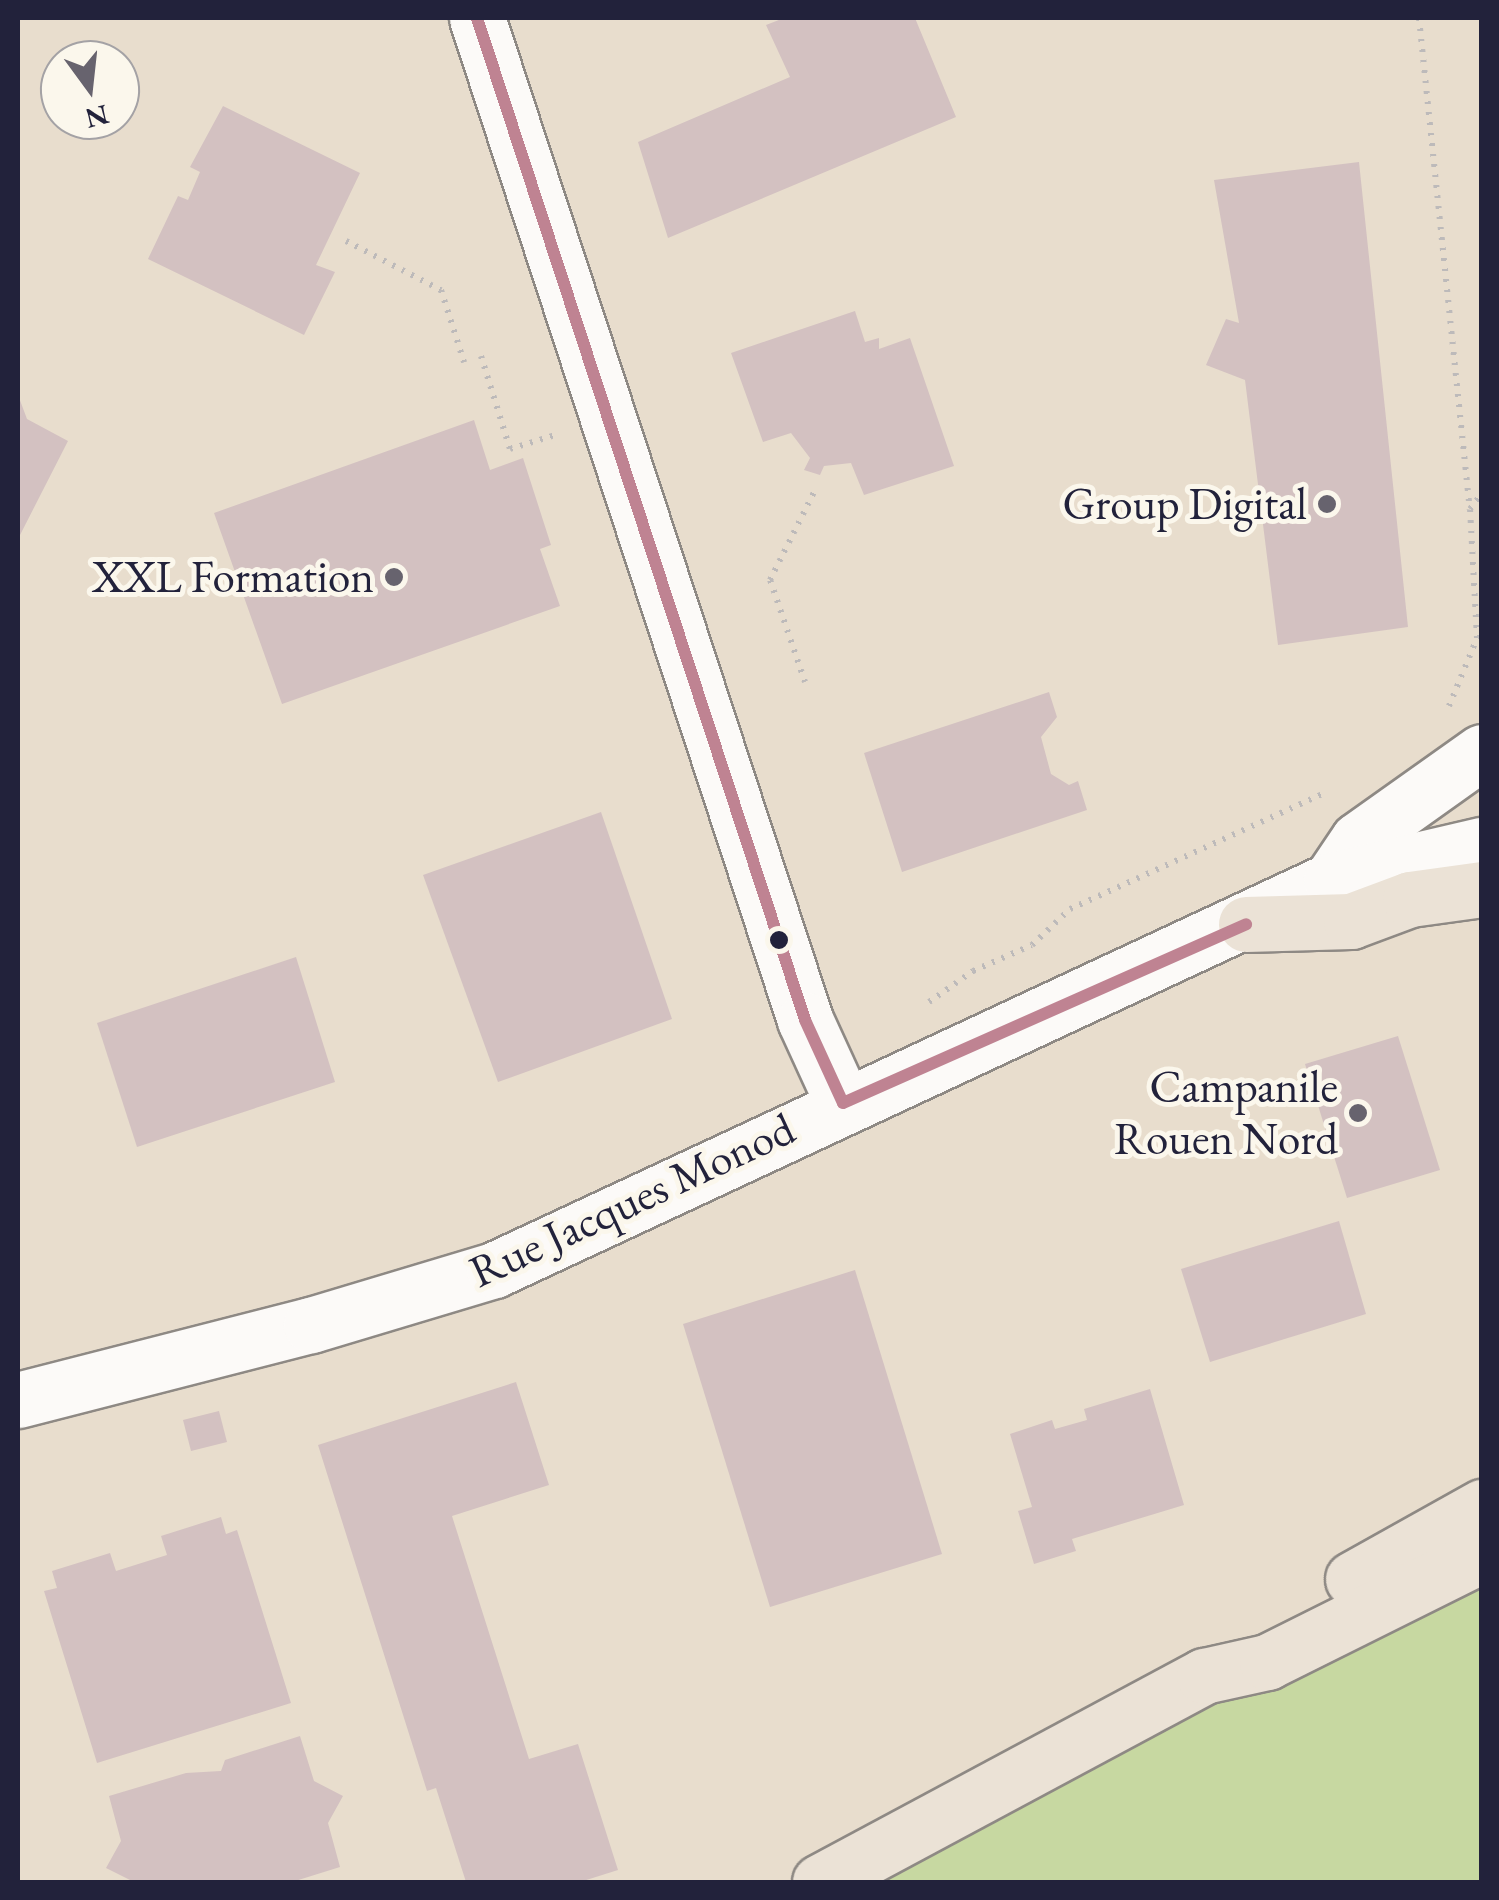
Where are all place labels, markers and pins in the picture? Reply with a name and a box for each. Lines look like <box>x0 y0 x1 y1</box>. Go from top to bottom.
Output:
place label: Group Digital <box>1062 477 1307 531</box>
marker: Group Digital <box>1316 493 1338 515</box>
place label: XXL Formation <box>92 550 374 604</box>
marker: XXL Formation <box>383 566 405 588</box>
unlabelled marker <box>769 930 789 950</box>
place label: Campanile Rouen Nord <box>1114 1060 1338 1166</box>
marker: Campanile Rouen Nord <box>1347 1102 1369 1124</box>

